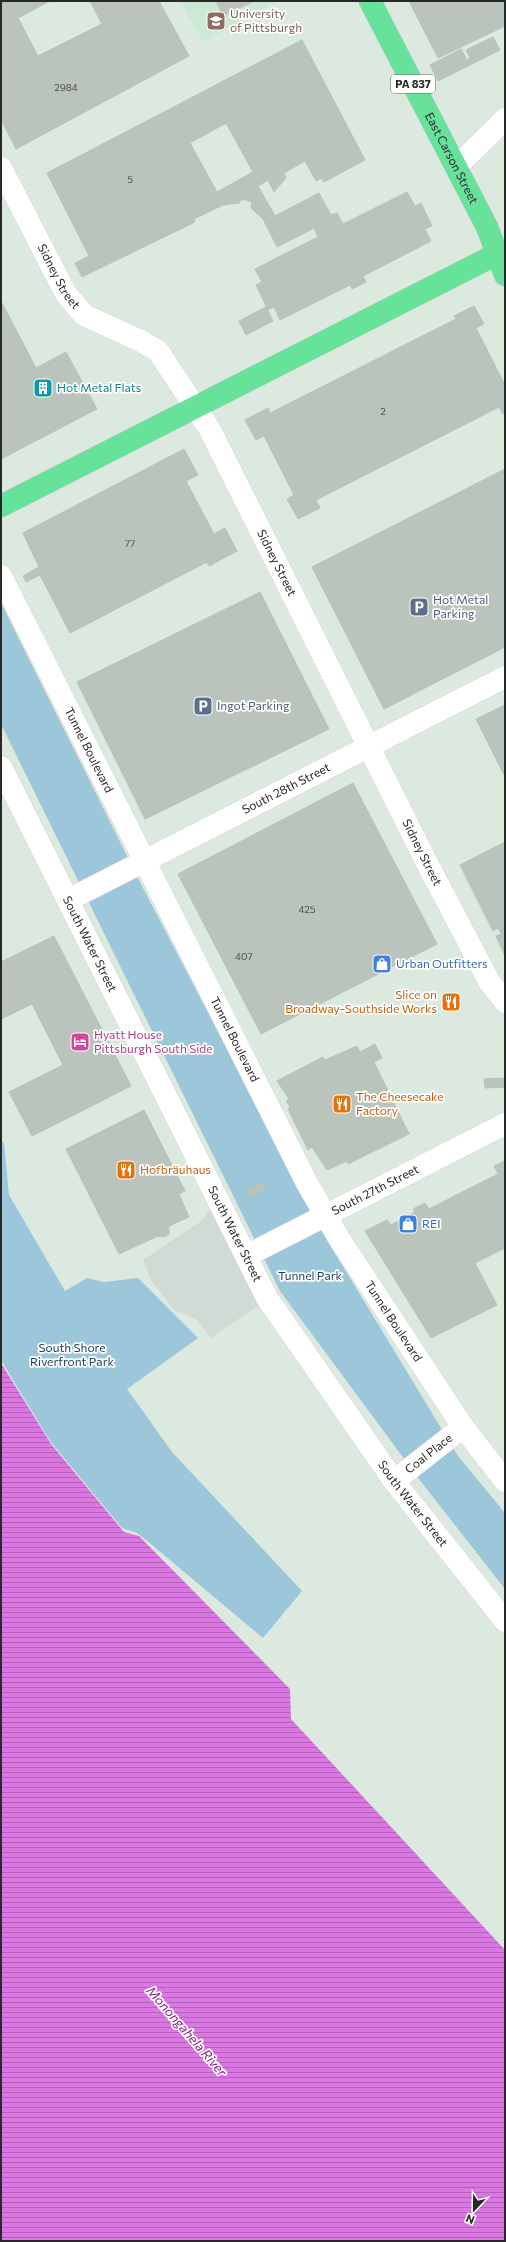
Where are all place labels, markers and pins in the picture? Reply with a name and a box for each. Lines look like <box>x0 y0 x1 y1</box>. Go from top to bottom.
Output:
place label: University of Pittsburgh <box>230 6 302 34</box>
school or university icon: University of Pittsburgh <box>205 10 227 32</box>
building icon: Hot Metal Flats <box>32 377 54 399</box>
place label: Hot Metal Flats <box>57 380 141 394</box>
place label: Hot Metal Parking <box>433 592 488 620</box>
parking icon: Hot Metal Parking <box>408 596 430 618</box>
parking icon: Ingot Parking <box>192 695 214 717</box>
place label: Ingot Parking <box>217 698 290 712</box>
shop icon: Urban Outfitters <box>371 953 393 975</box>
place label: Urban Outfitters <box>396 956 488 970</box>
place label: Slice on Broadway-Southside Works <box>285 987 437 1015</box>
restaurant icon: Slice on Broadway-Southside Works <box>440 991 462 1013</box>
place label: Hyatt House Pittsburgh South Side <box>94 1027 213 1055</box>
hotel icon: Hyatt House Pittsburgh South Side <box>69 1031 91 1053</box>
place label: The Cheesecake Factory <box>356 1089 444 1117</box>
restaurant icon: The Cheesecake Factory <box>331 1093 353 1115</box>
restaurant icon: Hofbräuhaus <box>115 1159 137 1181</box>
place label: Hofbräuhaus <box>140 1162 211 1176</box>
shop icon: REI <box>397 1213 419 1235</box>
place label: REI <box>422 1216 441 1230</box>

